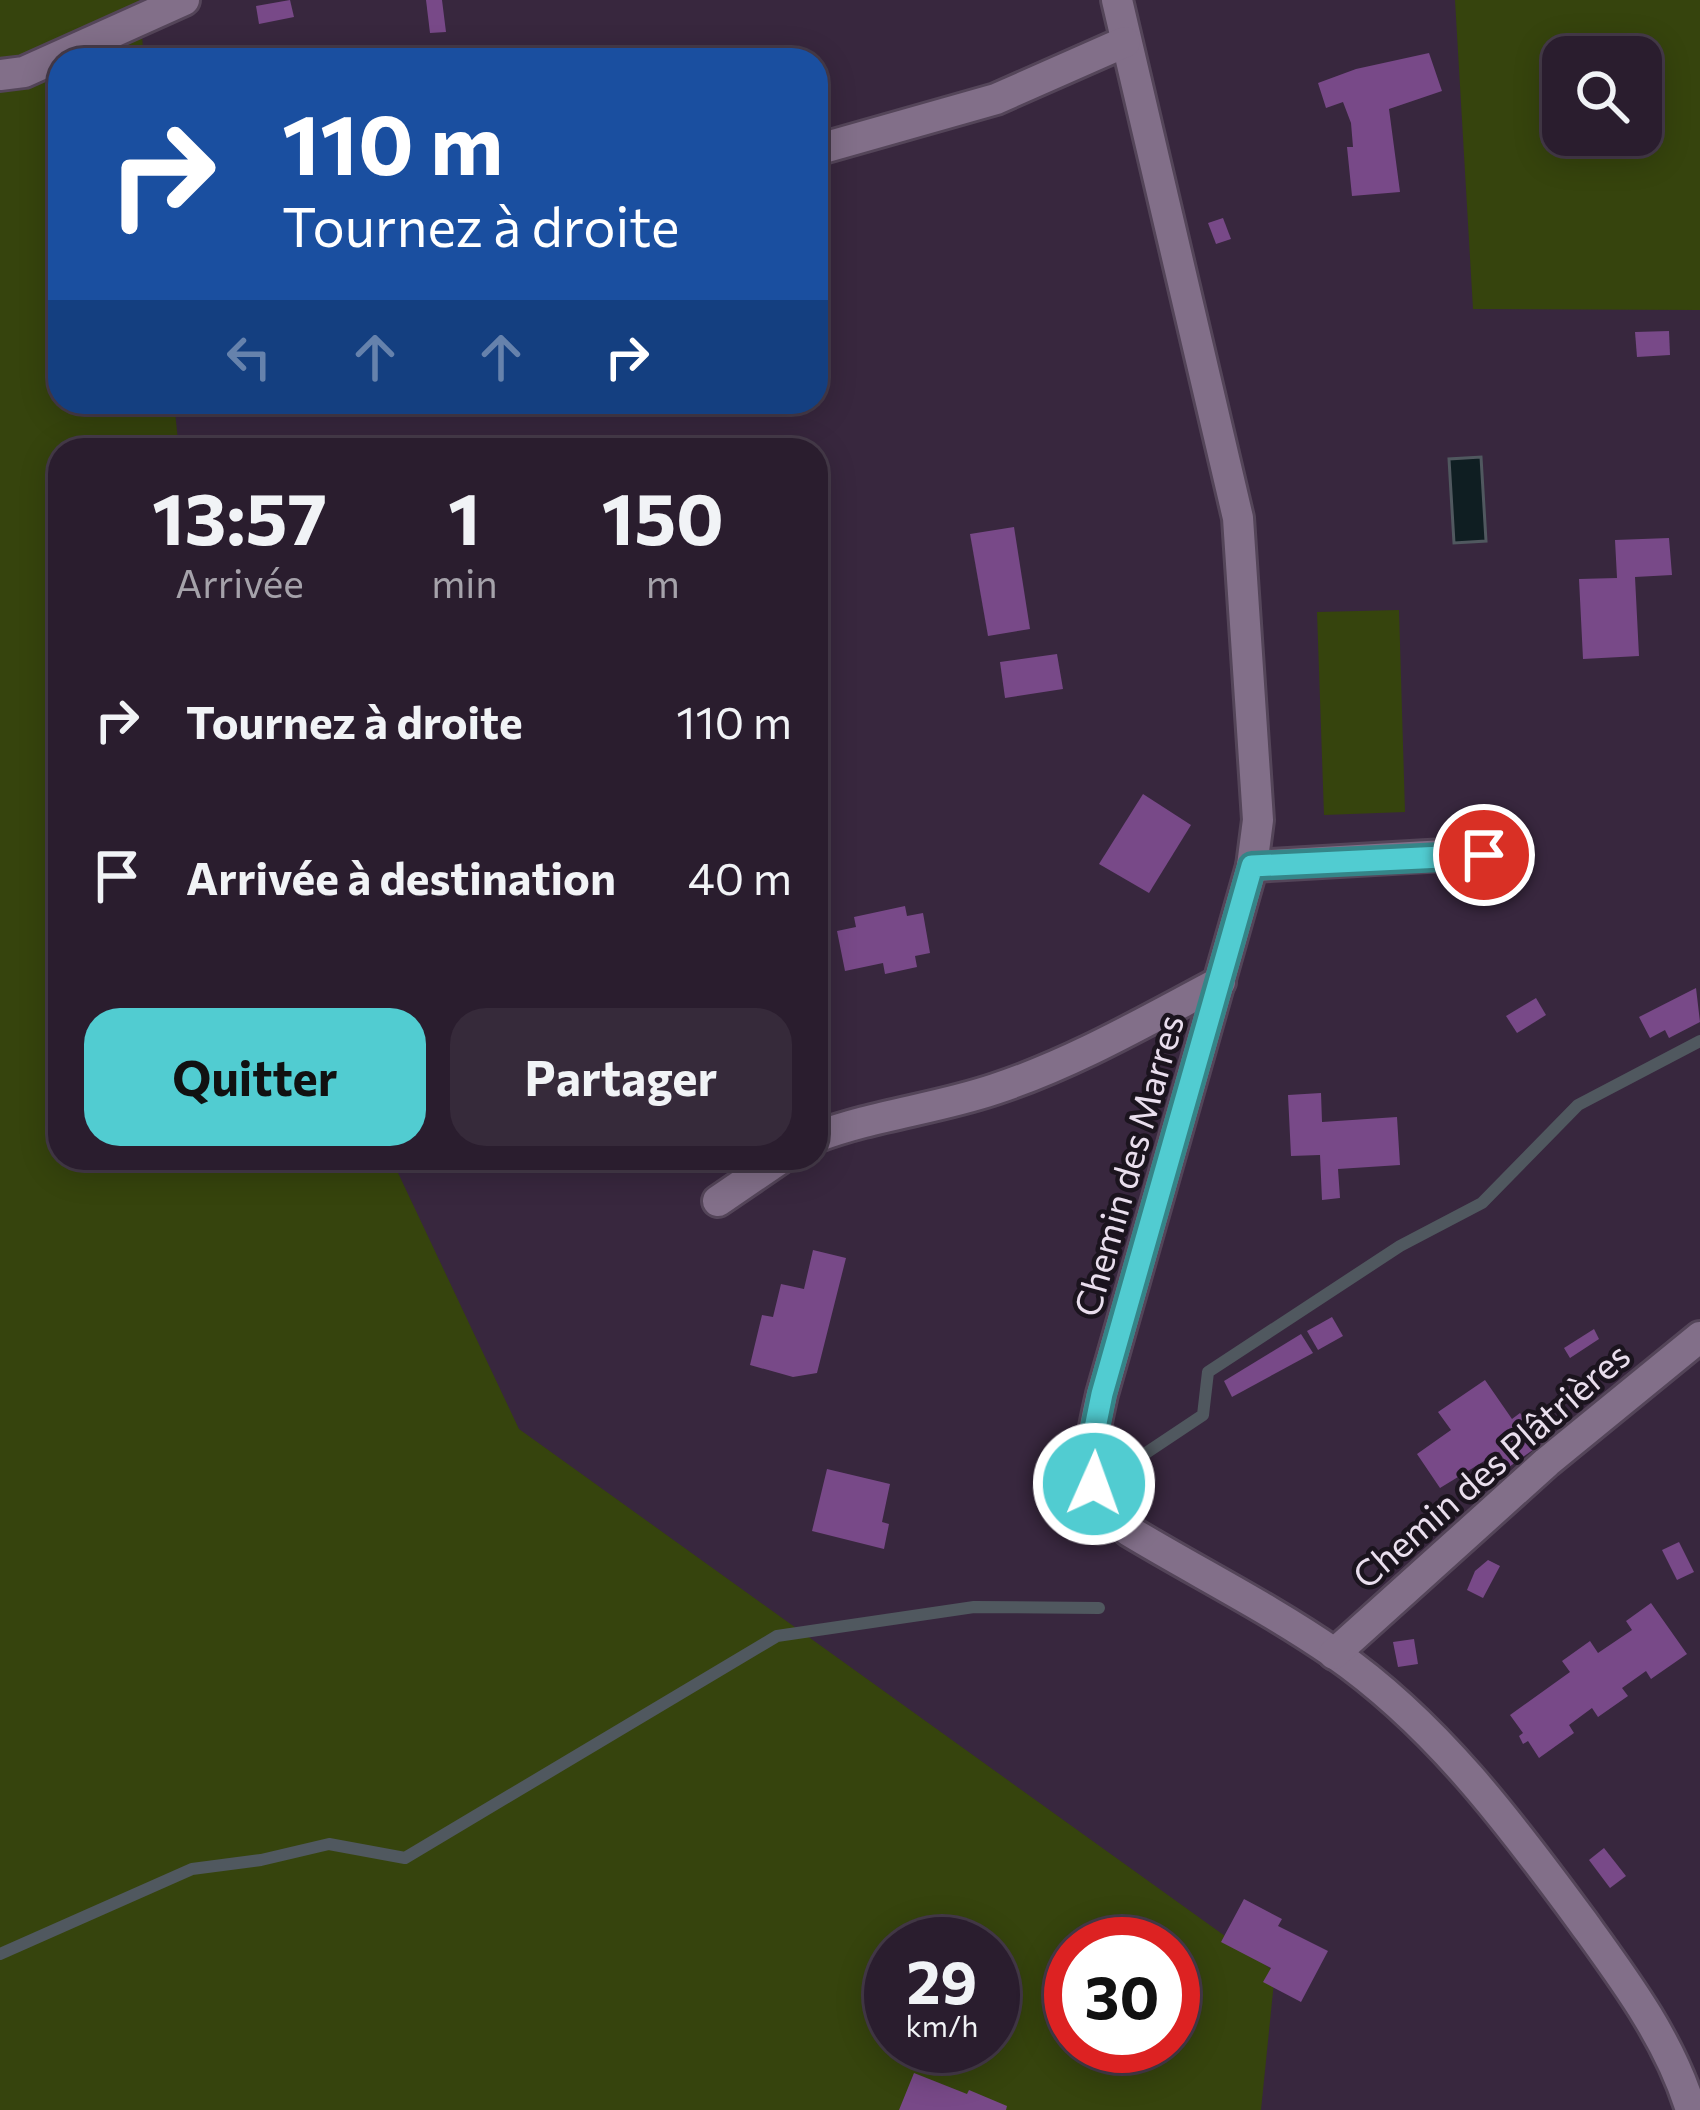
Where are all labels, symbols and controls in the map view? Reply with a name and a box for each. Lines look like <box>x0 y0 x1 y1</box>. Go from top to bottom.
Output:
map controls <box>1542 36 1662 156</box>
button: search <box>1542 36 1662 156</box>
text: 110 m <box>282 90 503 192</box>
icon: right <box>84 96 240 252</box>
text: Tournez à droite <box>282 192 680 258</box>
icon: left <box>216 324 282 390</box>
icon: ahead <box>342 324 408 390</box>
icon: ahead <box>468 324 534 390</box>
icon: right <box>594 324 660 390</box>
text: 13:57 <box>152 472 327 560</box>
text: 1 <box>448 472 481 560</box>
text: 150 <box>602 472 724 560</box>
text: Arrivée <box>175 558 304 606</box>
text: min <box>431 558 498 606</box>
text: m <box>646 558 680 606</box>
icon: right <box>84 687 150 753</box>
text: Tournez à droite <box>186 693 523 748</box>
text: 110 m <box>676 693 792 748</box>
pin <box>1433 804 1535 906</box>
icon: arrive <box>1451 822 1517 888</box>
icon: arrive <box>84 843 150 909</box>
text: Arrivée à destination <box>186 849 616 904</box>
text: 40 m <box>688 849 792 904</box>
button: Quitter <box>84 1008 426 1146</box>
button: Partager <box>450 1008 792 1146</box>
street label: Chemin des Marres <box>1063 1009 1191 1321</box>
street label: Chemin des Plâtrières <box>1343 1332 1637 1596</box>
position arrow <box>1031 1421 1157 1547</box>
speed limit sign: 30 <box>1044 1917 1200 2073</box>
text: 29 <box>907 1943 977 2016</box>
text: km/h <box>906 2006 978 2043</box>

